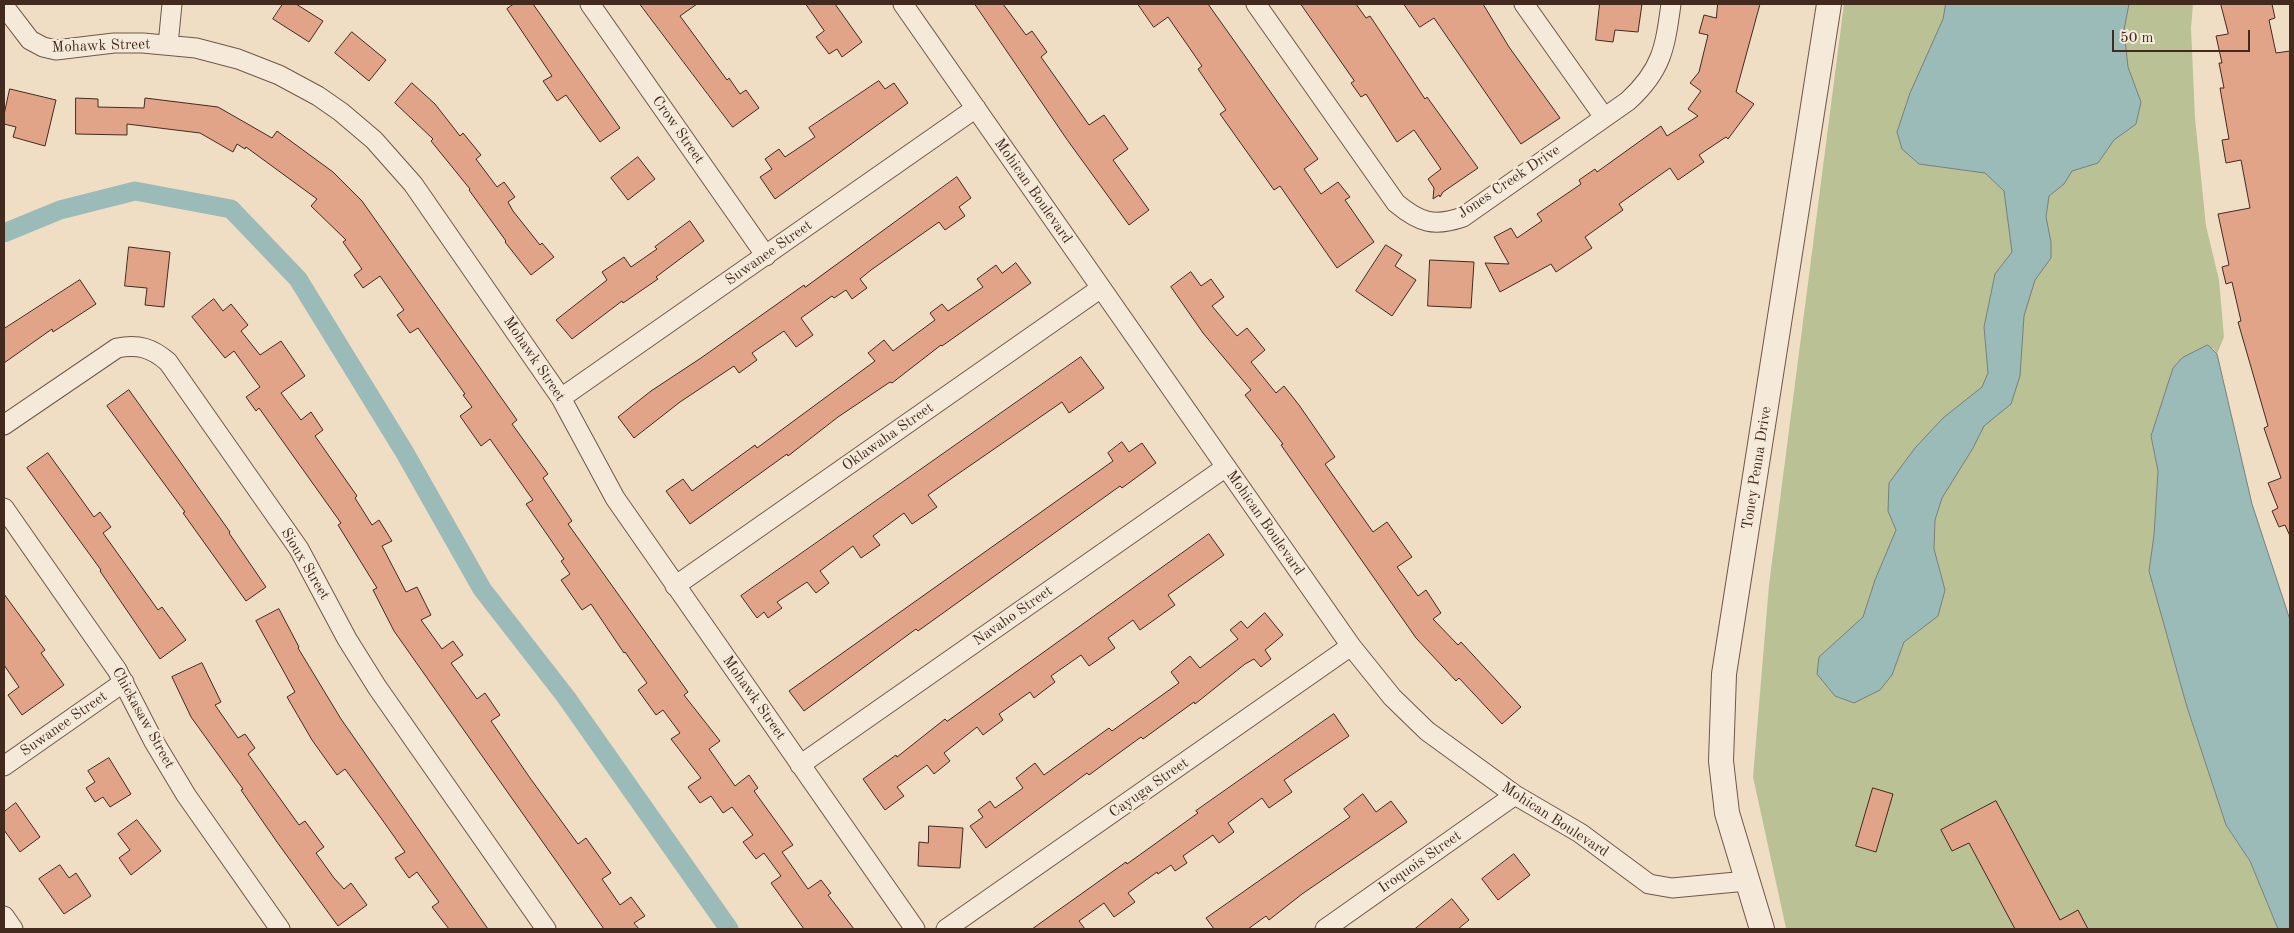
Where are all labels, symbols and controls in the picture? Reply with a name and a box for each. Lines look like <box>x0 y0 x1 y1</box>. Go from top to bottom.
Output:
scale bar <box>2114 20 2252 52</box>
text: 50 m <box>2120 31 2154 46</box>
street label: Mohawk Street <box>51 35 151 57</box>
street label: Crow Street <box>648 92 708 168</box>
street label: Mohican Boulevard <box>990 135 1076 247</box>
street label: Jones Creek Drive <box>1455 141 1563 223</box>
street label: Suwanee Street <box>722 216 816 290</box>
street label: Mohawk Street <box>499 313 569 405</box>
street label: Oklawaha Street <box>839 399 937 475</box>
street label: Toney Penna Drive <box>1738 405 1776 531</box>
street label: Mohican Boulevard <box>1222 467 1308 579</box>
street label: Sioux Street <box>277 525 333 603</box>
street label: Navaho Street <box>970 582 1056 650</box>
street label: Mohawk Street <box>718 652 790 744</box>
street label: Chickasaw Street <box>108 664 178 772</box>
street label: Suwanee Street <box>17 687 111 761</box>
street label: Cayuga Street <box>1106 754 1192 822</box>
street label: Mohican Boulevard <box>1498 779 1612 861</box>
street label: Iroquois Street <box>1375 827 1465 897</box>

